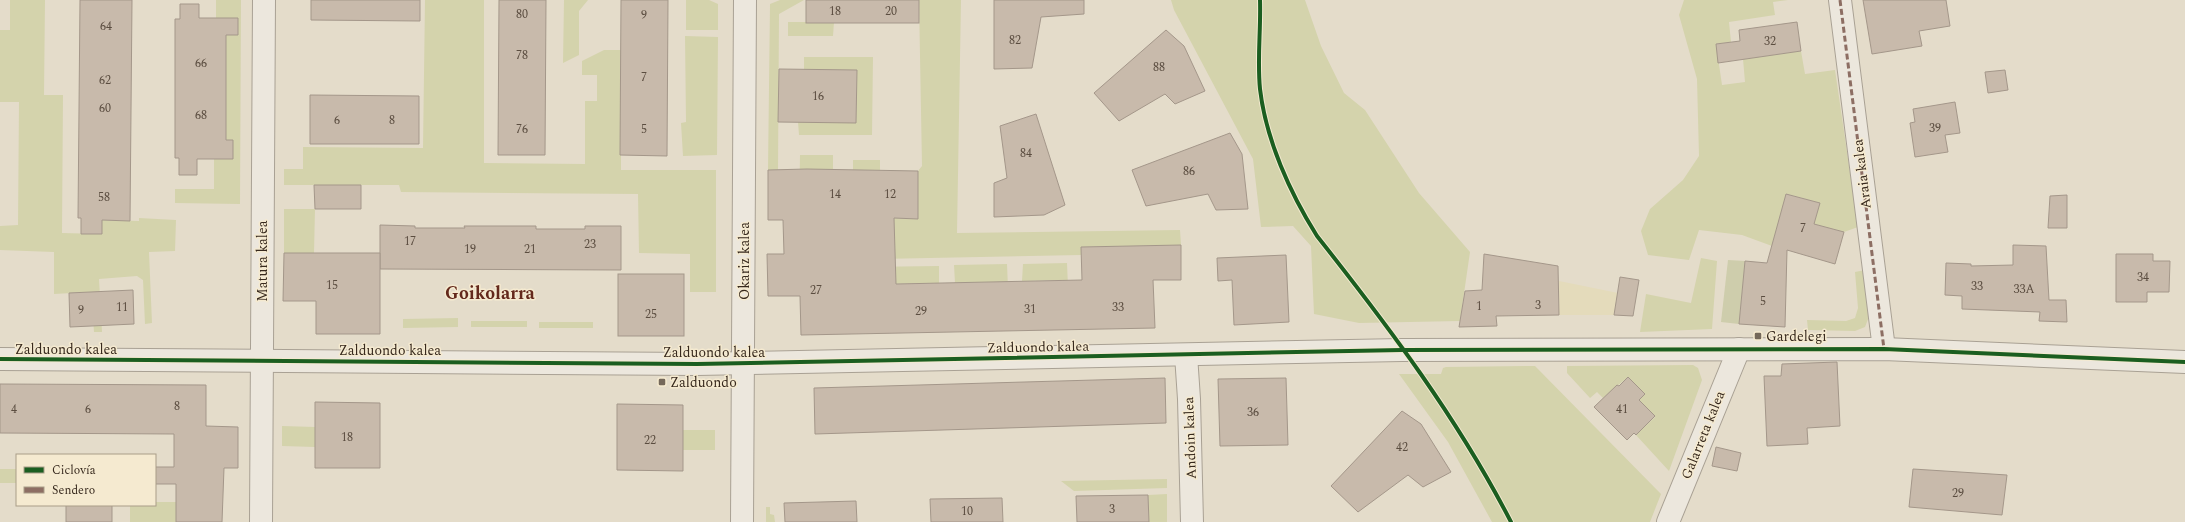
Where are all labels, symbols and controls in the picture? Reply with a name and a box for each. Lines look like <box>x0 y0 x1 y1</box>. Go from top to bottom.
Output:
house number: 18 <box>829 2 841 21</box>
house number: 20 <box>885 2 897 21</box>
house number: 80 <box>516 5 528 24</box>
house number: 9 <box>641 6 647 25</box>
house number: 64 <box>100 17 112 36</box>
house number: 82 <box>1009 31 1021 50</box>
house number: 32 <box>1764 32 1776 51</box>
house number: 78 <box>516 46 528 65</box>
house number: 66 <box>195 54 207 73</box>
house number: 88 <box>1153 58 1165 77</box>
house number: 7 <box>641 68 647 87</box>
house number: 62 <box>99 71 111 90</box>
house number: 16 <box>812 87 824 106</box>
house number: 60 <box>99 99 111 118</box>
house number: 68 <box>195 106 207 125</box>
house number: 6 <box>334 111 340 130</box>
house number: 8 <box>389 111 395 130</box>
house number: 39 <box>1929 119 1941 138</box>
house number: 76 <box>516 120 528 139</box>
house number: 5 <box>641 120 647 139</box>
street label: Araia kalea <box>1847 138 1877 210</box>
house number: 84 <box>1020 144 1032 163</box>
house number: 86 <box>1183 162 1195 181</box>
house number: 14 <box>829 185 841 204</box>
house number: 12 <box>884 185 896 204</box>
house number: 58 <box>98 188 110 207</box>
house number: 7 <box>1800 219 1806 238</box>
street label: Matura kalea <box>252 220 273 302</box>
street label: Okariz kalea <box>734 222 755 300</box>
house number: 17 <box>404 232 416 251</box>
house number: 23 <box>584 235 596 254</box>
house number: 19 <box>464 240 476 259</box>
house number: 21 <box>524 240 536 259</box>
house number: 34 <box>2137 268 2149 287</box>
house number: 15 <box>326 276 338 295</box>
house number: 33 <box>1971 277 1983 296</box>
district label: Goikolarra <box>445 280 536 307</box>
house number: 33A <box>2013 280 2035 299</box>
house number: 27 <box>810 281 822 300</box>
house number: 5 <box>1760 292 1766 311</box>
house number: 3 <box>1535 296 1541 315</box>
house number: 1 <box>1476 297 1482 316</box>
house number: 11 <box>116 298 128 317</box>
house number: 33 <box>1112 298 1124 317</box>
house number: 31 <box>1024 300 1036 319</box>
house number: 9 <box>78 301 84 320</box>
house number: 29 <box>915 302 927 321</box>
house number: 25 <box>645 305 657 324</box>
place label: Gardelegi <box>1766 326 1827 347</box>
marker: Gardelegi <box>1753 331 1763 341</box>
street label: Zalduondo kalea <box>987 336 1090 358</box>
street label: Zalduondo kalea <box>15 339 117 360</box>
street label: Zalduondo kalea <box>339 340 441 361</box>
street label: Zalduondo kalea <box>663 342 765 363</box>
place label: Zalduondo <box>670 372 737 393</box>
marker: Zalduondo <box>657 377 667 387</box>
street label: Galarreta kalea <box>1676 387 1730 482</box>
street label: Andoin kalea <box>1178 396 1202 479</box>
house number: 8 <box>174 397 180 416</box>
house number: 4 <box>11 400 17 419</box>
house number: 6 <box>85 400 91 419</box>
house number: 41 <box>1616 400 1628 419</box>
house number: 36 <box>1247 403 1259 422</box>
house number: 18 <box>341 428 353 447</box>
house number: 22 <box>644 431 656 450</box>
house number: 42 <box>1396 438 1408 457</box>
legend <box>16 454 156 506</box>
text: Ciclovía <box>52 461 96 480</box>
text: Sendero <box>52 481 95 500</box>
house number: 29 <box>1952 484 1964 503</box>
house number: 3 <box>1109 500 1115 519</box>
house number: 10 <box>961 502 973 521</box>

